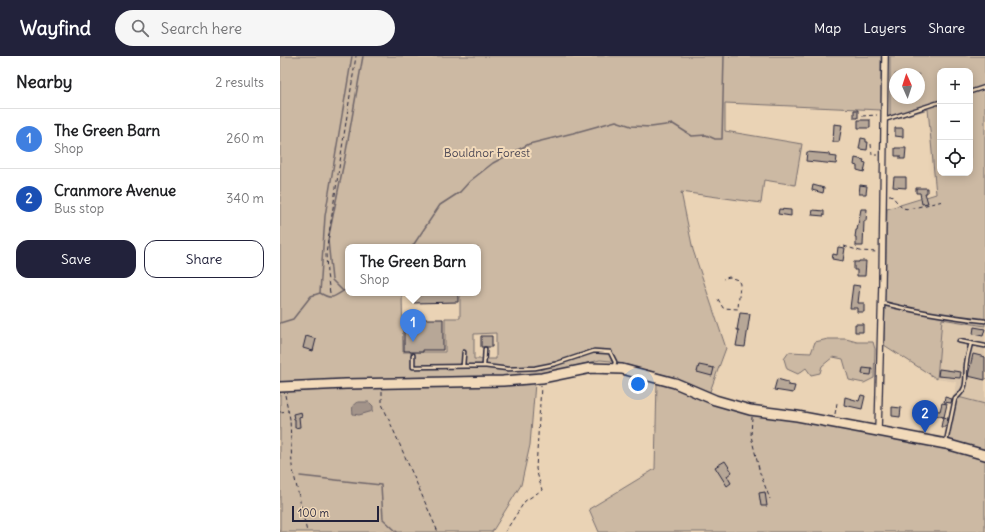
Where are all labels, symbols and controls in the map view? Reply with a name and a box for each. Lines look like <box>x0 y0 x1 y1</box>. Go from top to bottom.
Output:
search box <box>115 10 395 46</box>
text: Wayfind <box>20 16 91 40</box>
icon: search <box>129 17 151 39</box>
text: Search here <box>161 19 242 38</box>
text: Map <box>814 19 841 37</box>
text: Layers <box>863 19 906 37</box>
text: Share <box>928 19 965 37</box>
north arrow <box>889 68 925 104</box>
map controls <box>937 68 973 176</box>
button: + <box>937 68 973 104</box>
text: Nearby <box>16 71 72 93</box>
text: 2 results <box>215 74 264 91</box>
button: − <box>937 104 973 140</box>
text: The Green Barn <box>54 121 160 140</box>
text: 1 <box>26 130 32 147</box>
text: 260 m <box>226 130 264 147</box>
text: Shop <box>54 140 83 157</box>
button: locate <box>937 140 973 176</box>
park label: Bouldnor Forest <box>444 145 530 160</box>
text: Cranmore Avenue <box>54 181 176 200</box>
text: 2 <box>25 190 33 207</box>
text: 340 m <box>226 190 264 207</box>
text: Bus stop <box>54 200 104 217</box>
button: Save <box>16 240 136 278</box>
button: Share <box>144 240 264 278</box>
popup <box>345 244 481 296</box>
text: The Green Barn <box>360 252 466 271</box>
text: Shop <box>360 271 389 288</box>
pin: 1 <box>400 309 426 342</box>
your location <box>628 374 648 394</box>
pin: 2 <box>912 400 938 433</box>
scale bar <box>292 504 379 523</box>
text: 100 m <box>298 506 329 520</box>

